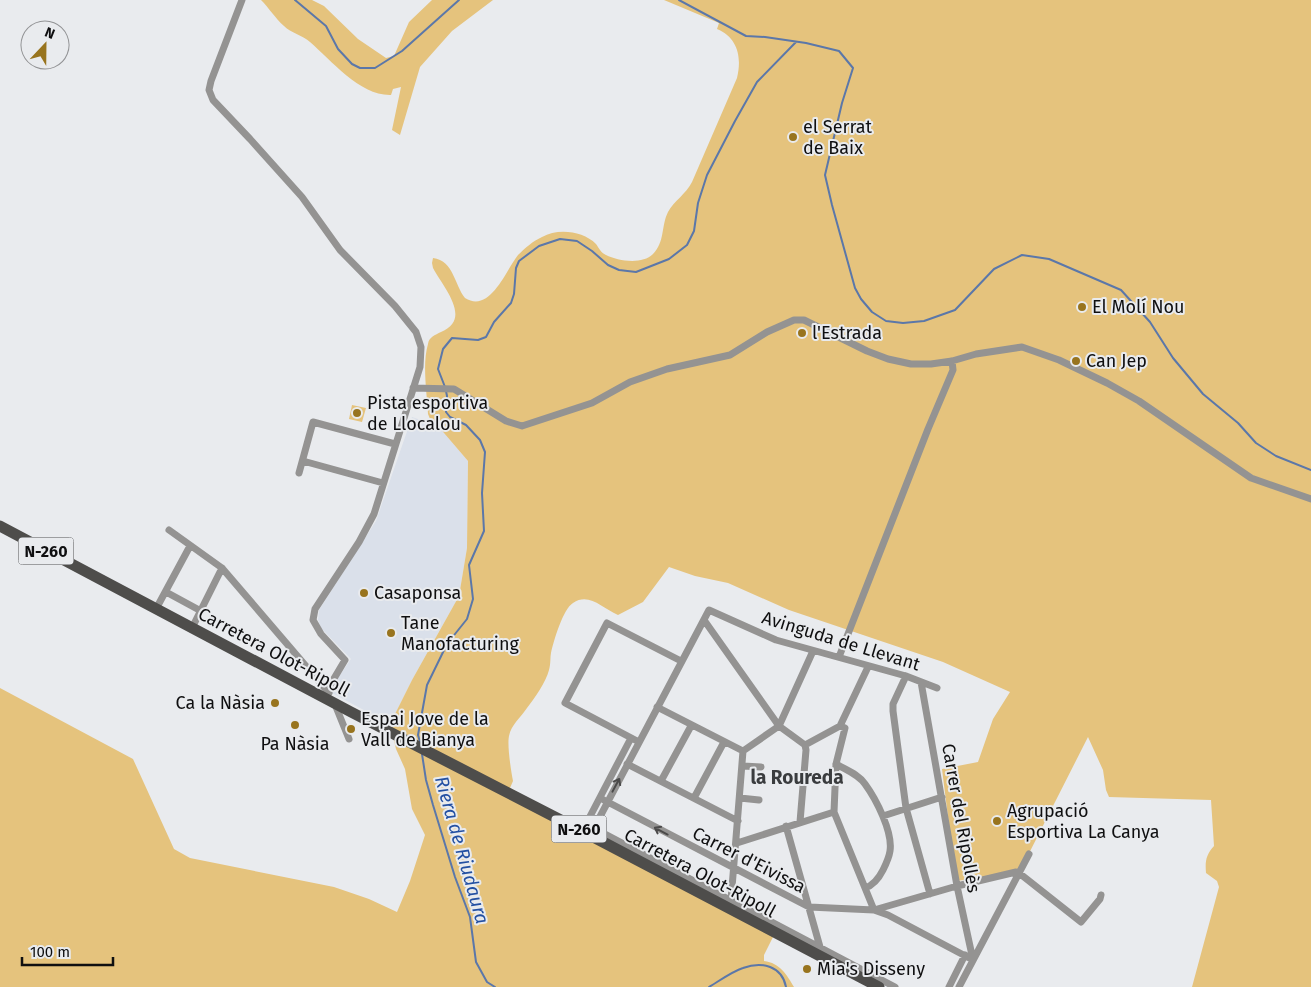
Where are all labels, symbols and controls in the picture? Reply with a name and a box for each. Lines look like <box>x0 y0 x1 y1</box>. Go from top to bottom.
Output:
north arrow <box>20 20 70 70</box>
text: N <box>42 24 57 43</box>
place label: el Serrat de Baix <box>803 116 873 159</box>
marker: el Serrat de Baix <box>787 131 799 143</box>
place label: El Molí Nou <box>1092 296 1184 318</box>
marker: El Molí Nou <box>1076 301 1088 313</box>
place label: l'Estrada <box>812 322 882 344</box>
marker: l'Estrada <box>796 327 808 339</box>
place label: Can Jep <box>1086 350 1147 372</box>
marker: Can Jep <box>1070 355 1082 367</box>
place label: Pista esportiva de Llocalou <box>367 392 488 435</box>
marker: Pista esportiva de Llocalou <box>351 407 363 419</box>
road number: N-260 <box>18 538 74 564</box>
place label: Casaponsa <box>374 582 461 604</box>
marker: Casaponsa <box>358 587 370 599</box>
street label: Carretera Olot-Ripoll <box>194 603 354 701</box>
street label: Avinguda de Llevant <box>759 606 923 676</box>
place label: Tane Manofacturing <box>401 612 519 655</box>
marker: Tane Manofacturing <box>385 627 397 639</box>
place label: Ca la Nàsia <box>176 692 265 714</box>
marker: Ca la Nàsia <box>269 697 281 709</box>
place label: Espai Jove de la Vall de Bianya <box>361 708 489 751</box>
marker: Pa Nàsia <box>289 719 301 731</box>
marker: Espai Jove de la Vall de Bianya <box>345 723 357 735</box>
place label: Pa Nàsia <box>260 733 330 755</box>
street label: Carrer del Ripollès <box>937 742 985 894</box>
district label: la Roureda <box>750 766 844 789</box>
water label: Riera de Riudaura <box>430 773 494 927</box>
one-way arrow <box>612 778 621 793</box>
place label: Agrupació Esportiva La Canya <box>1007 800 1160 843</box>
marker: Agrupació Esportiva La Canya <box>991 815 1003 827</box>
road number: N-260 <box>552 816 606 842</box>
street label: Carrer d'Eivissa <box>689 822 809 898</box>
street label: Carretera Olot-Ripoll <box>620 824 780 922</box>
one-way arrow <box>653 826 668 836</box>
scale bar <box>22 934 114 966</box>
text: 100 m <box>30 943 70 961</box>
place label: Mia's Disseny <box>817 958 925 980</box>
marker: Mia's Disseny <box>801 963 813 975</box>

